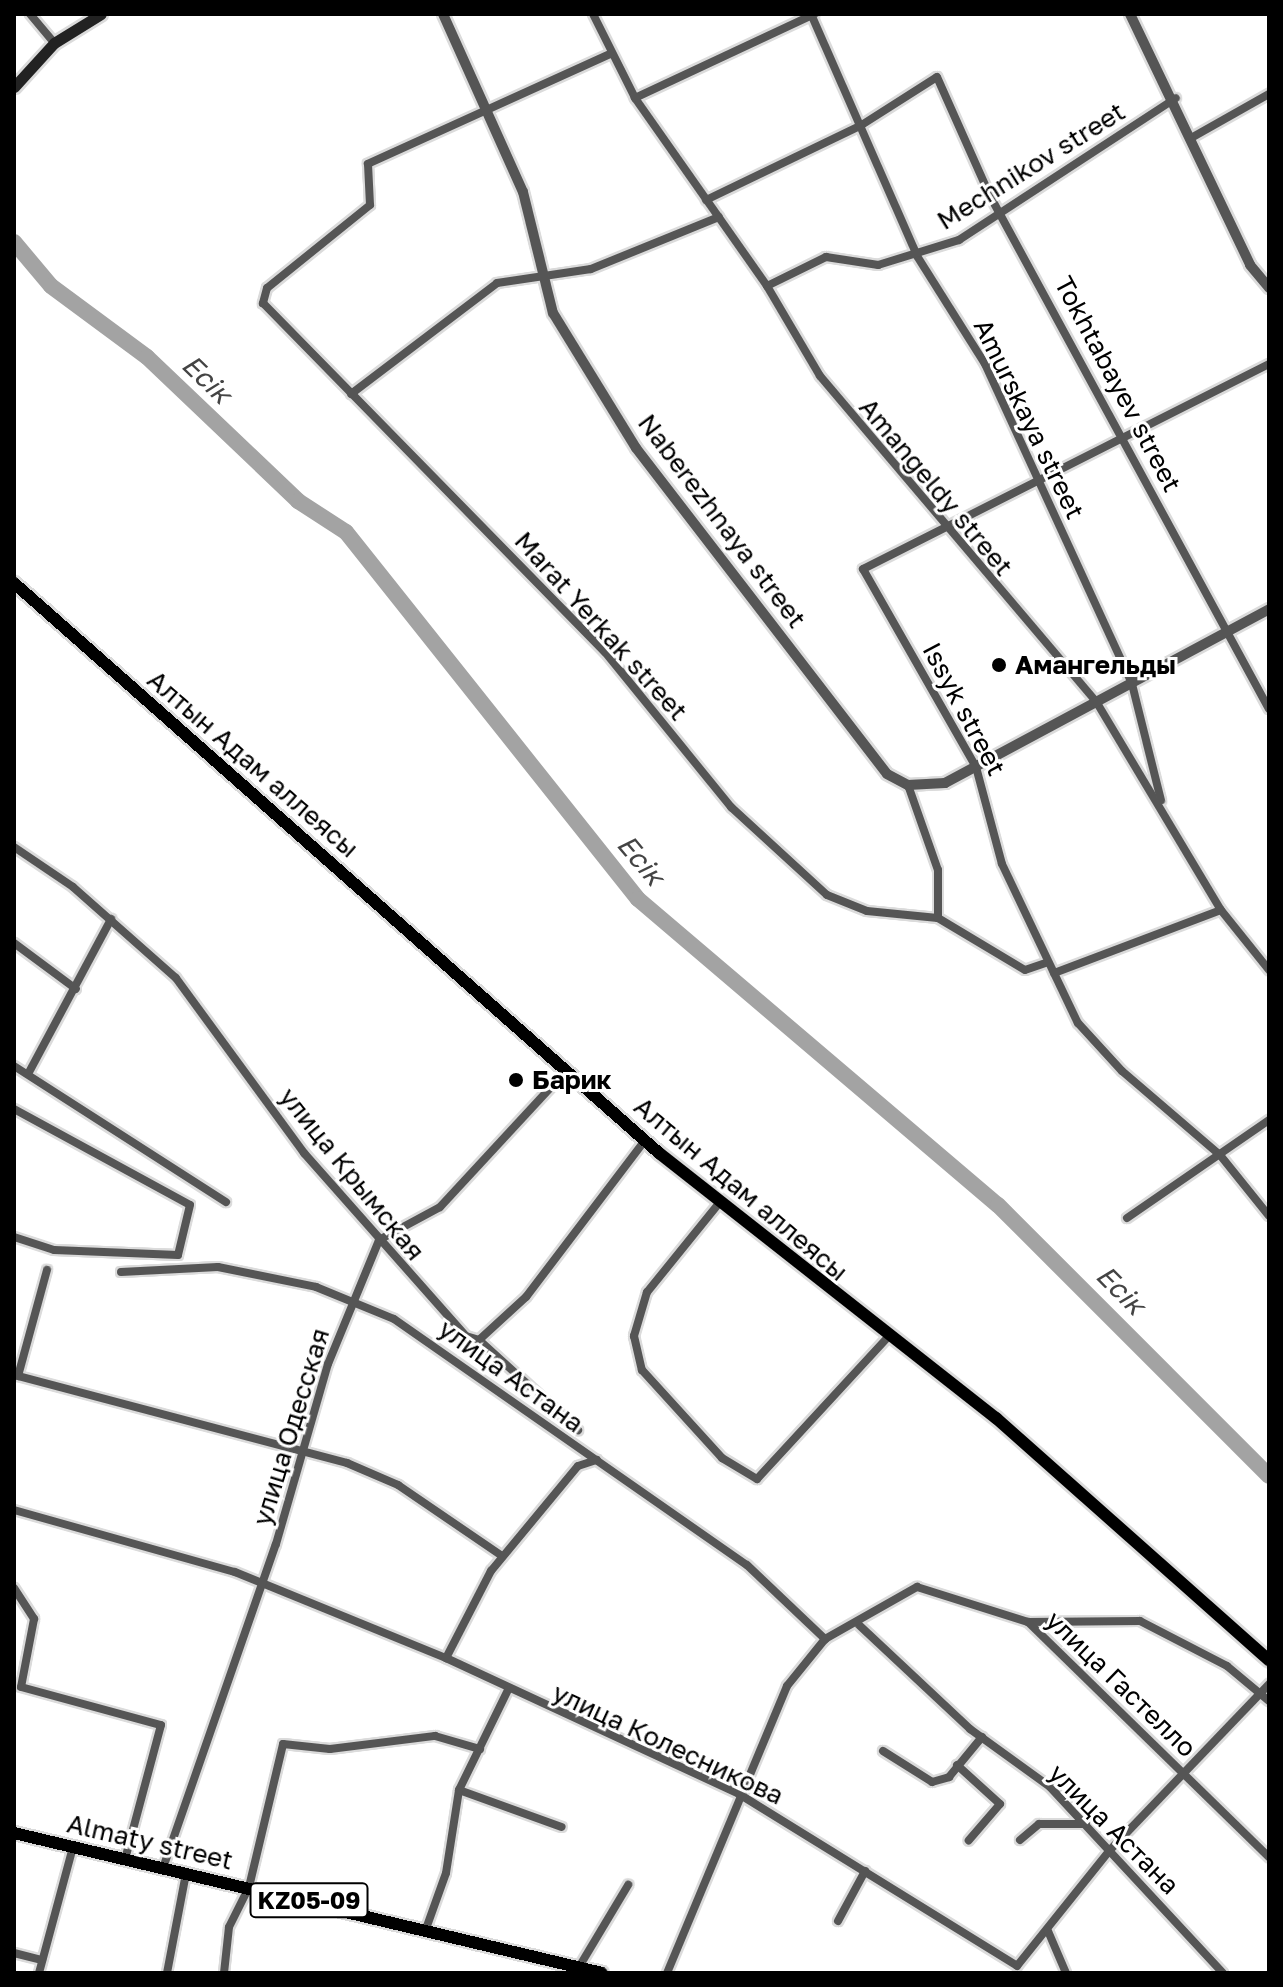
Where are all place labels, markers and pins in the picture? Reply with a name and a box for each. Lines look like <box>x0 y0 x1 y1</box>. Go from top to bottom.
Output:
place label: Амангельды <box>1015 649 1176 681</box>
marker: Амангельды <box>990 656 1008 674</box>
place label: Барик <box>532 1064 612 1096</box>
marker: Барик <box>507 1071 525 1089</box>

